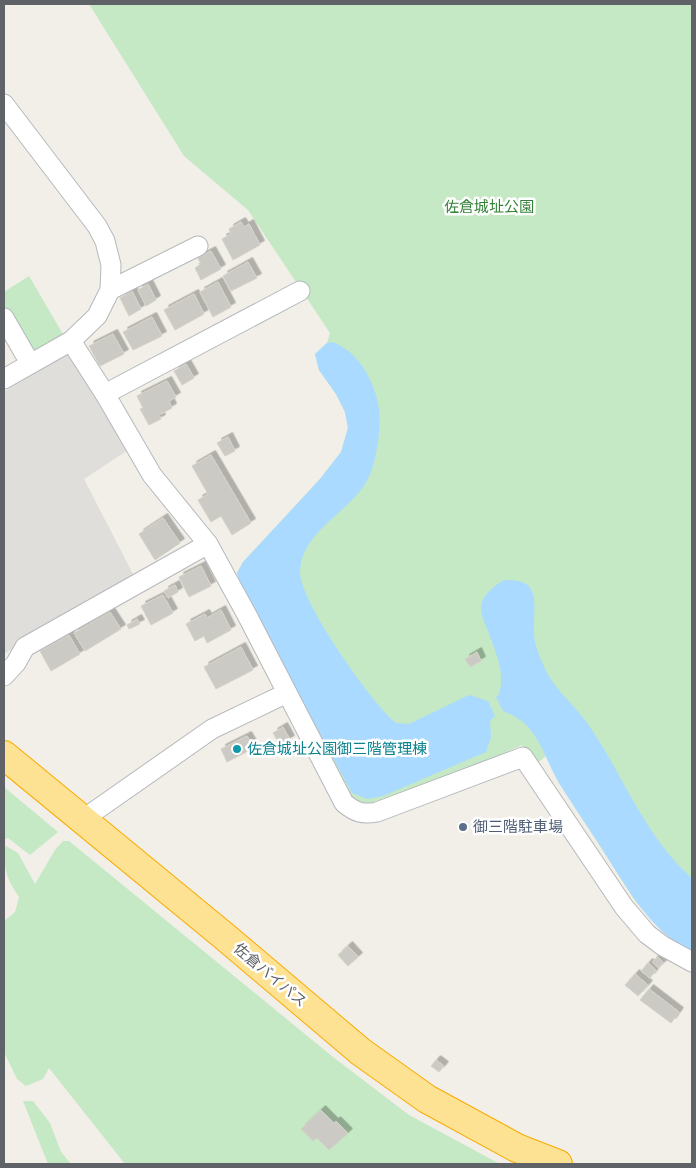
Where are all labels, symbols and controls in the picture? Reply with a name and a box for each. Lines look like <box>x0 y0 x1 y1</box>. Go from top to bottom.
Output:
park label: 佐倉城址公園 <box>444 198 534 216</box>
place label: 佐倉城址公園御三階管理棟 <box>247 740 427 758</box>
marker: 佐倉城址公園御三階管理棟 <box>231 743 243 755</box>
place label: 御三階駐車場 <box>473 818 563 836</box>
marker: 御三階駐車場 <box>457 821 469 833</box>
street label: 佐倉バイパス <box>230 939 310 1011</box>

